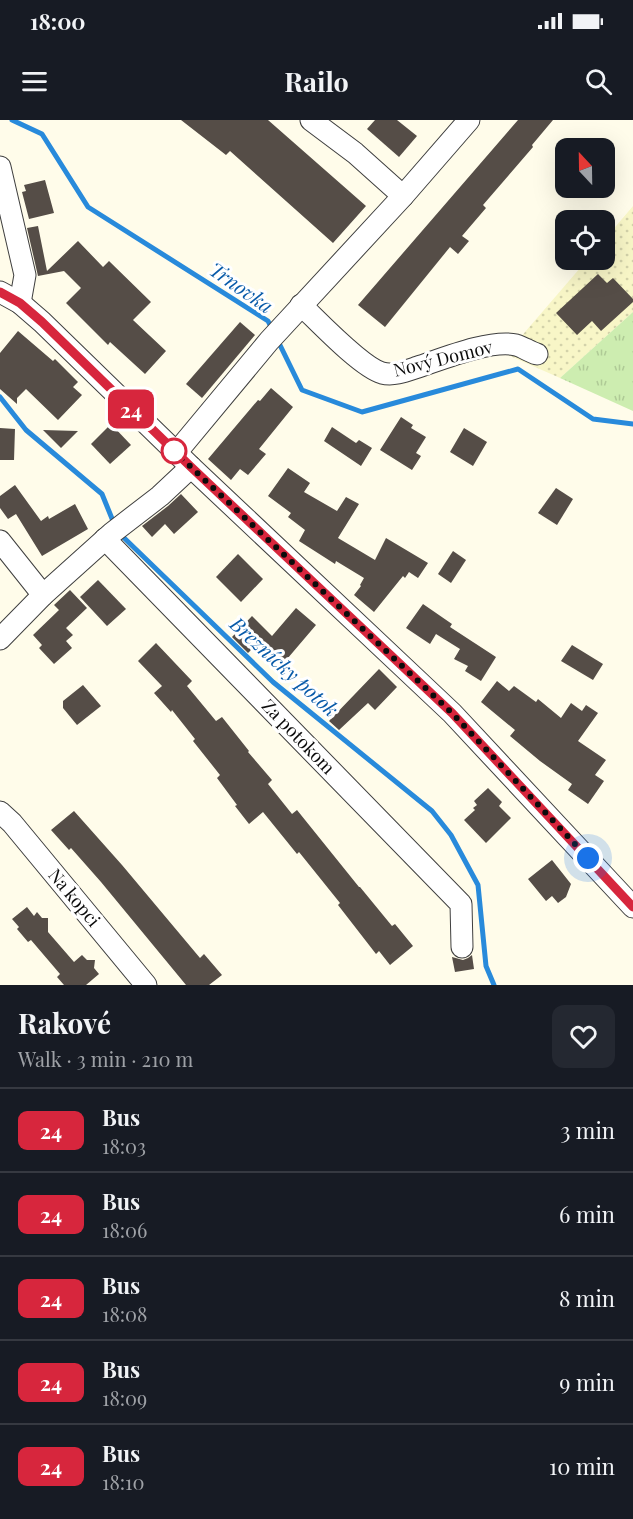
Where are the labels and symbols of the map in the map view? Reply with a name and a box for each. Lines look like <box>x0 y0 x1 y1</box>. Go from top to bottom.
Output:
north arrow <box>555 138 615 198</box>
water label: Trnovka <box>204 255 279 319</box>
street label: Nový Domov <box>391 334 495 382</box>
line badge: 24 <box>104 390 158 428</box>
unlabelled marker <box>161 438 187 464</box>
water label: Breznícky potok <box>224 609 345 722</box>
street label: Za potokom <box>257 694 341 779</box>
your location <box>573 843 603 873</box>
street label: Na kopci <box>43 863 106 931</box>

